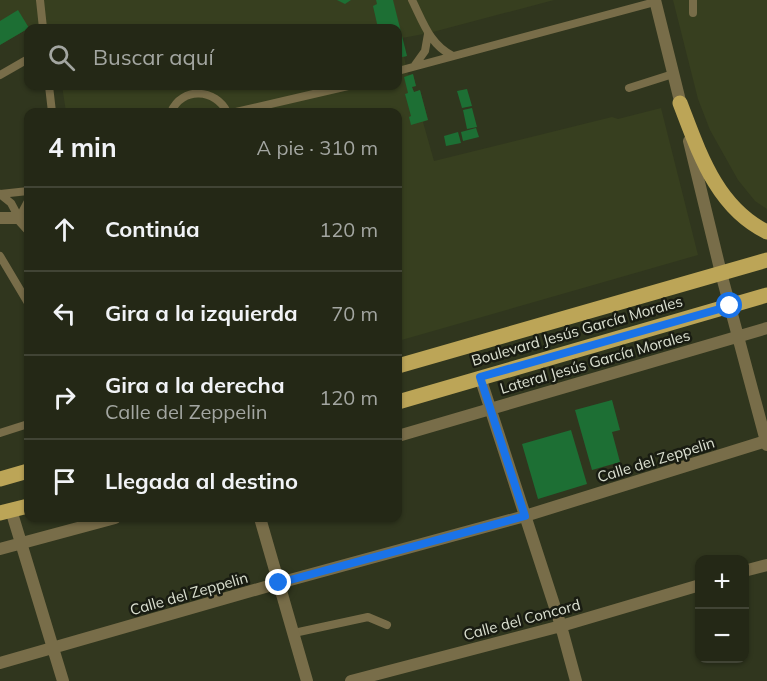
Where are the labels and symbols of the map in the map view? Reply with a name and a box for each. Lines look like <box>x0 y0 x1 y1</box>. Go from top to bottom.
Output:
street label: Boulevard Jesús García Morales <box>469 291 685 370</box>
route start <box>716 292 742 318</box>
street label: Lateral Jesús García Morales <box>497 325 692 398</box>
street label: Calle del Zeppelin <box>595 433 717 486</box>
street label: Calle del Zeppelin <box>128 568 250 619</box>
route end <box>265 569 291 595</box>
street label: Calle del Concord <box>461 595 582 644</box>

